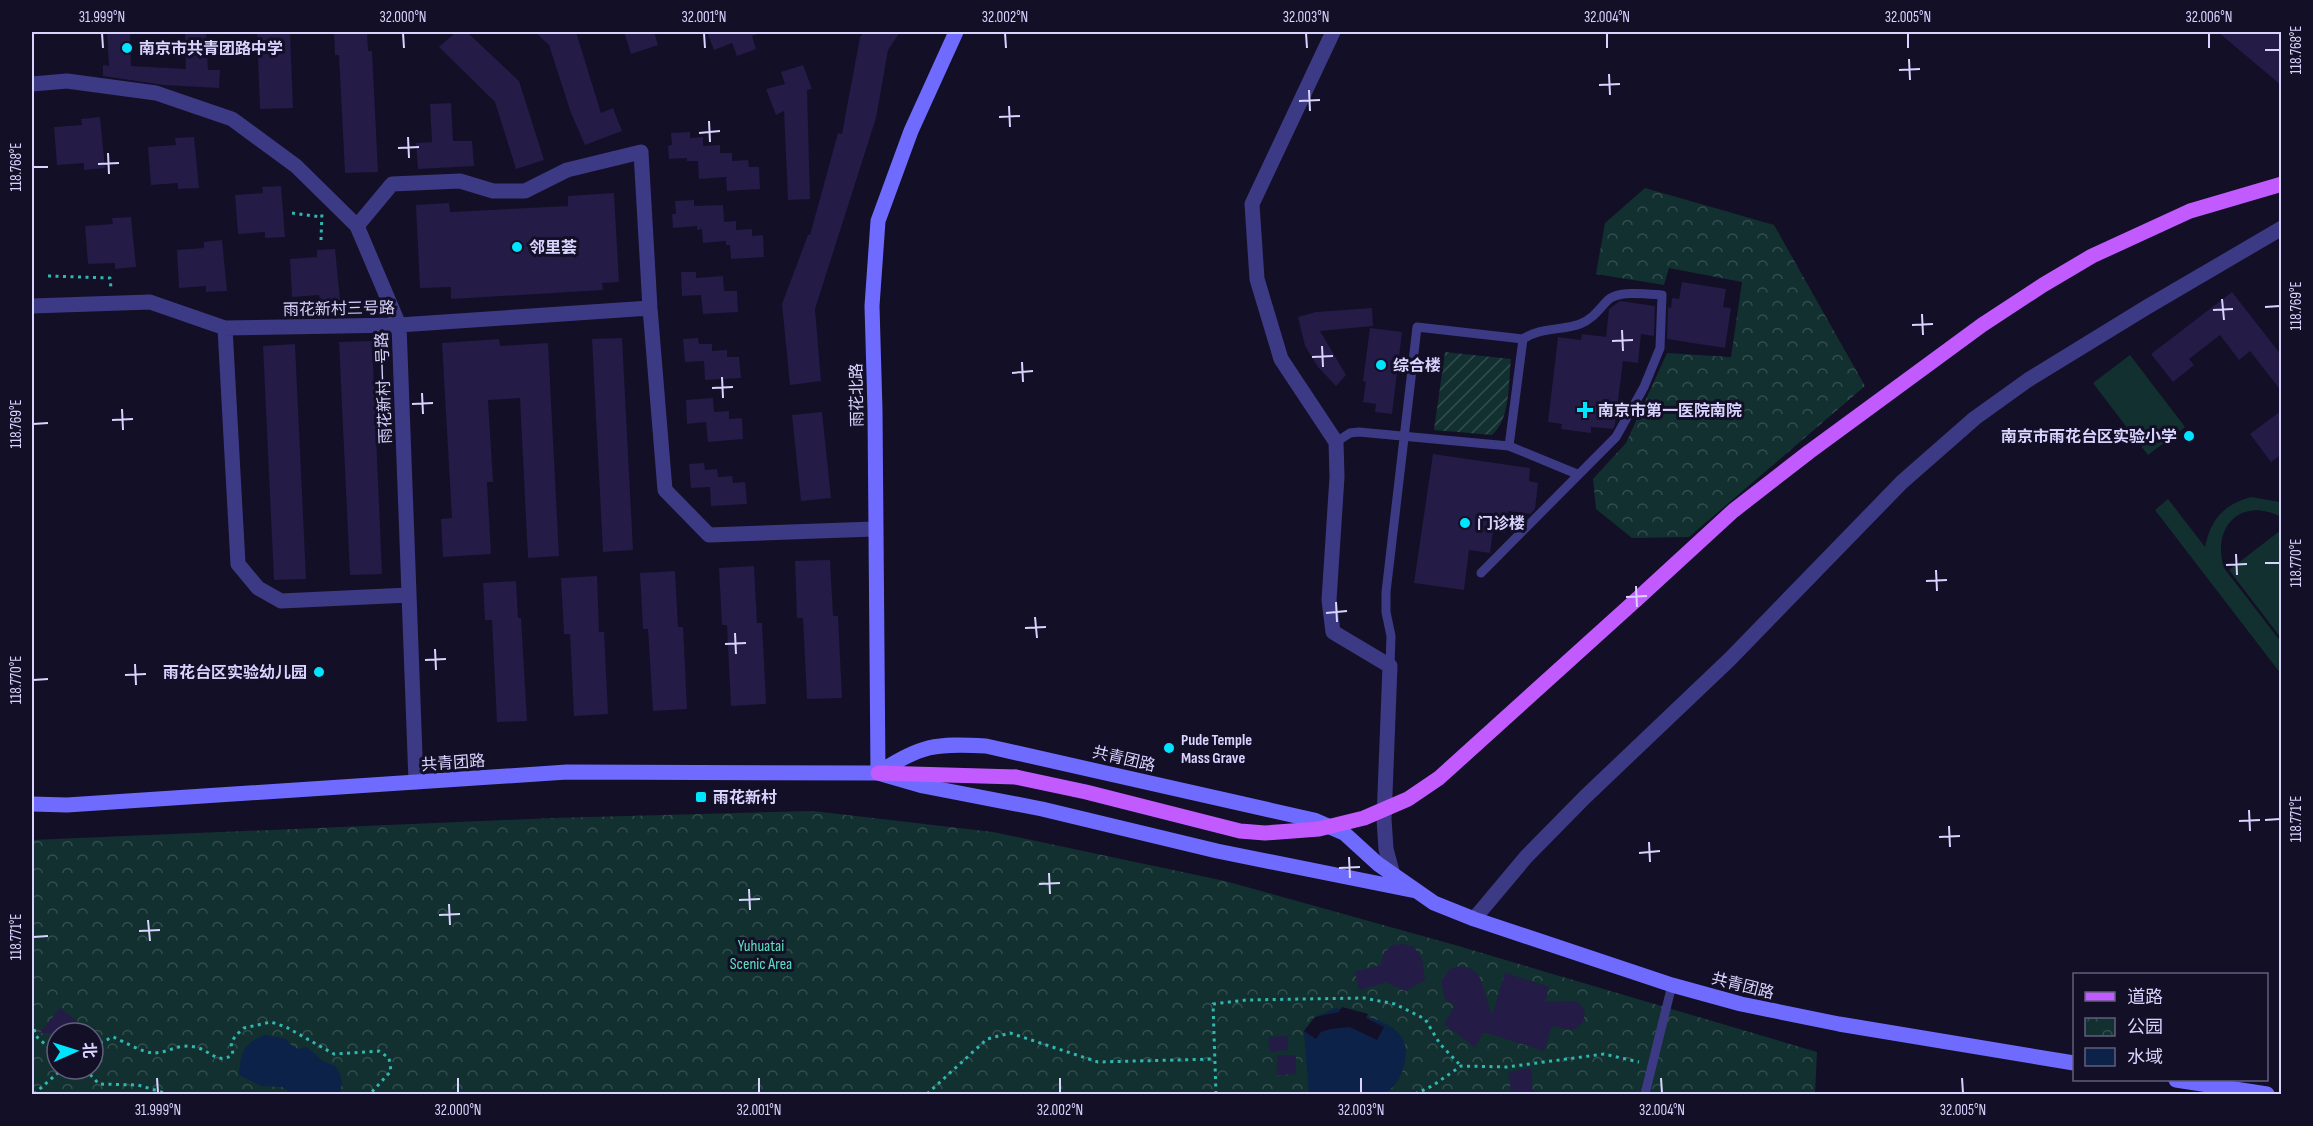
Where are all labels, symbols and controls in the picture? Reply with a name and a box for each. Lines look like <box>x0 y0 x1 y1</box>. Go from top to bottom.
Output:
text: 31.999°N <box>79 8 125 27</box>
text: 32.000°N <box>379 8 427 27</box>
text: 32.001°N <box>682 8 726 27</box>
text: 32.002°N <box>982 8 1028 27</box>
text: 32.003°N <box>1283 8 1329 27</box>
text: 32.004°N <box>1584 8 1630 27</box>
text: 32.005°N <box>1885 8 1931 27</box>
text: 32.006°N <box>2186 8 2232 27</box>
text: 118.768°E <box>2287 26 2306 74</box>
place label: 南京市共青团路中学 <box>139 40 283 59</box>
marker: 南京市共青团路中学 <box>120 41 134 55</box>
text: 118.768°E <box>7 143 26 191</box>
place label: 邻里荟 <box>529 239 577 258</box>
marker: 邻里荟 <box>510 240 524 254</box>
text: 118.769°E <box>2287 281 2306 331</box>
street label: 雨花新村三号路 <box>283 299 395 320</box>
street label: 雨花新村一号路 <box>373 332 396 444</box>
place label: 综合楼 <box>1393 357 1441 376</box>
marker: 综合楼 <box>1374 358 1388 372</box>
street label: 雨花北路 <box>847 363 868 427</box>
text: 118.769°E <box>7 399 26 449</box>
marker: 南京市第一医院南院 <box>1576 401 1594 419</box>
place label: 南京市第一医院南院 <box>1598 402 1742 421</box>
place label: 南京市雨花台区实验小学 <box>2001 428 2177 447</box>
marker: 南京市雨花台区实验小学 <box>2182 429 2196 443</box>
place label: 门诊楼 <box>1477 515 1525 534</box>
marker: 门诊楼 <box>1458 516 1472 530</box>
text: 118.770°E <box>2287 539 2306 587</box>
text: 118.770°E <box>7 656 26 704</box>
place label: 雨花台区实验幼儿园 <box>163 663 307 683</box>
marker: 雨花台区实验幼儿园 <box>312 665 326 679</box>
place label: Pude Temple Mass Grave <box>1181 731 1252 768</box>
marker: Pude Temple Mass Grave <box>1162 741 1176 755</box>
street label: 共青团路 <box>1090 743 1157 776</box>
street label: 共青团路 <box>421 752 486 775</box>
place label: 雨花新村 <box>713 788 777 808</box>
marker: 雨花新村 <box>694 790 708 804</box>
text: 118.771°E <box>2287 796 2306 842</box>
text: 118.771°E <box>7 914 26 960</box>
park label: Yuhuatai Scenic Area <box>730 937 792 974</box>
street label: 共青团路 <box>1709 969 1776 1003</box>
legend <box>2073 973 2268 1081</box>
text: 道路 <box>2127 987 2163 1008</box>
text: 公园 <box>2127 1017 2163 1038</box>
north arrow <box>45 1021 105 1081</box>
text: 北 <box>79 1042 98 1059</box>
text: 水域 <box>2127 1047 2163 1068</box>
text: 31.999°N <box>135 1101 181 1120</box>
text: 32.000°N <box>434 1101 482 1120</box>
text: 32.001°N <box>737 1101 781 1120</box>
text: 32.002°N <box>1037 1101 1083 1120</box>
text: 32.003°N <box>1338 1101 1384 1120</box>
text: 32.004°N <box>1639 1101 1685 1120</box>
text: 32.005°N <box>1940 1101 1986 1120</box>

